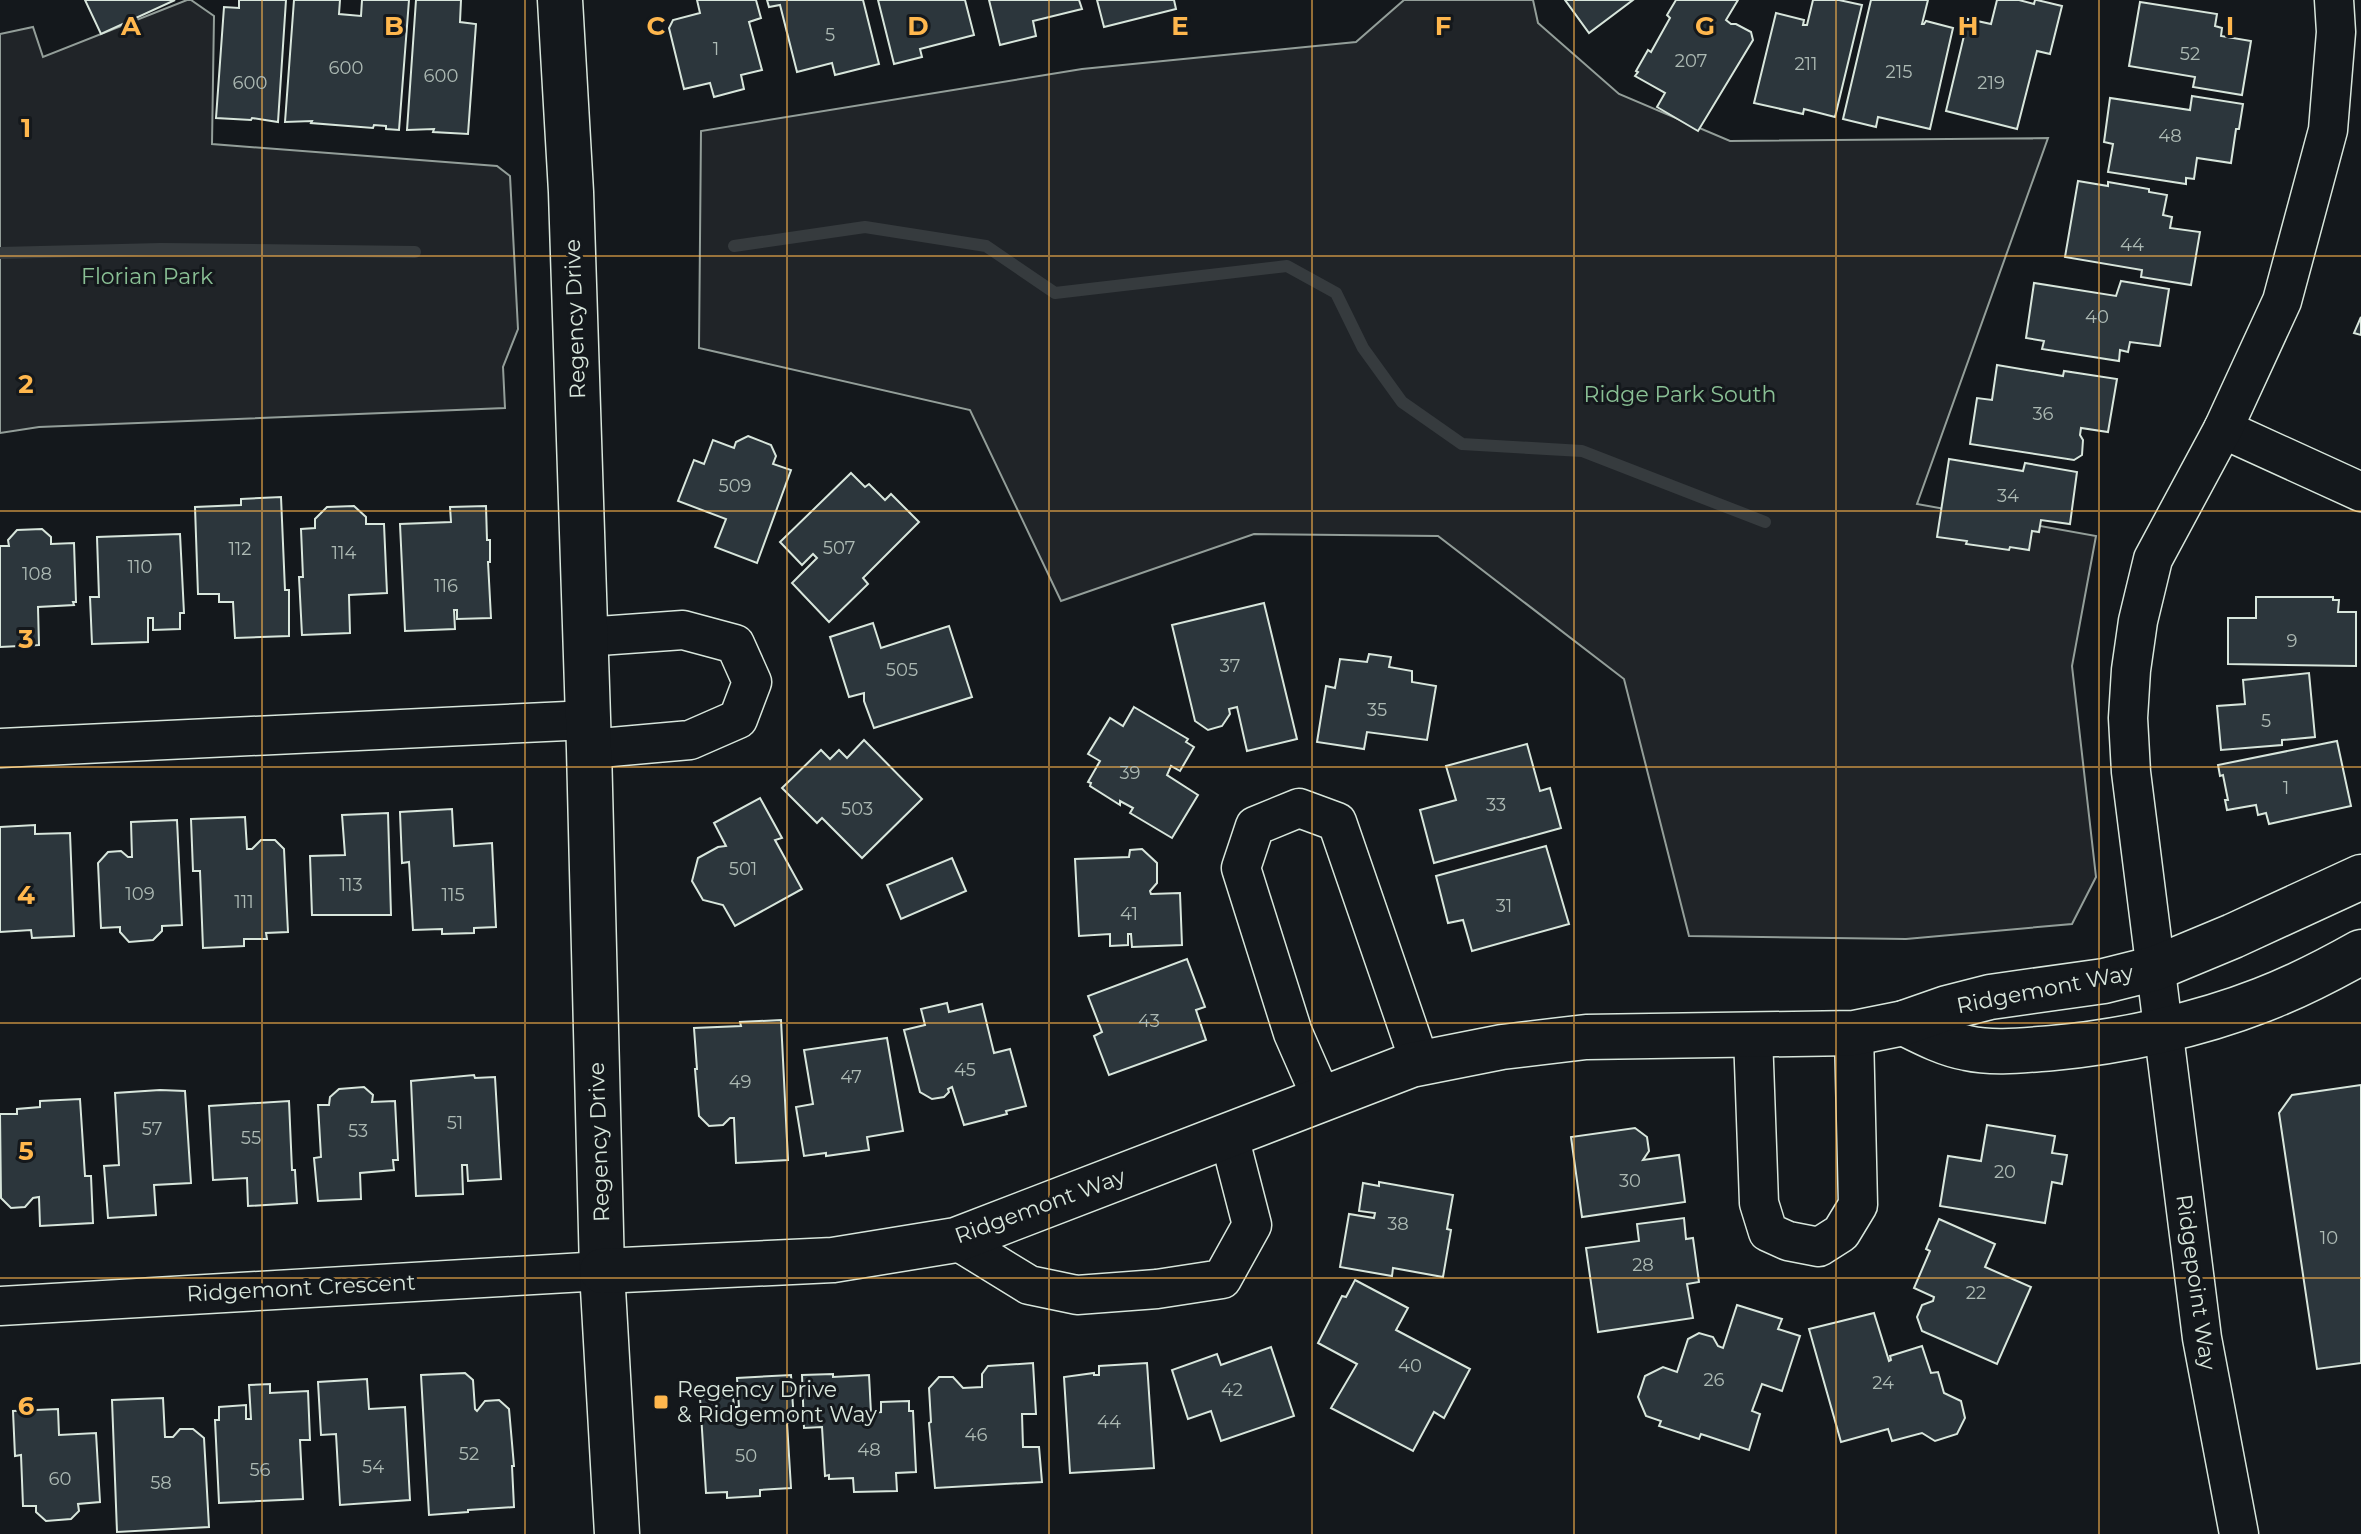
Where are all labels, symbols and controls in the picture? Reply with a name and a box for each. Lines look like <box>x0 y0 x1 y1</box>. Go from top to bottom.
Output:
text: A <box>120 10 142 42</box>
text: B <box>384 10 404 42</box>
text: C <box>647 10 666 42</box>
text: D <box>907 10 929 42</box>
text: E <box>1171 10 1189 42</box>
text: F <box>1435 10 1451 42</box>
text: G <box>1695 10 1715 42</box>
text: H <box>1957 10 1979 42</box>
text: I <box>2226 10 2234 42</box>
house number: 5 <box>825 24 835 46</box>
house number: 1 <box>713 38 719 60</box>
house number: 52 <box>2180 43 2200 65</box>
house number: 207 <box>1675 50 1707 72</box>
house number: 211 <box>1794 53 1818 75</box>
house number: 600 <box>329 57 363 79</box>
house number: 215 <box>1886 61 1912 83</box>
house number: 600 <box>424 65 458 87</box>
house number: 600 <box>233 72 267 94</box>
house number: 219 <box>1977 72 2005 94</box>
text: 1 <box>21 112 31 144</box>
house number: 48 <box>2158 125 2182 147</box>
house number: 44 <box>2120 234 2144 256</box>
street label: Regency Drive <box>559 239 591 399</box>
park label: Florian Park <box>81 263 214 290</box>
house number: 40 <box>2085 306 2109 328</box>
text: 2 <box>18 368 34 400</box>
park label: Ridge Park South <box>1584 381 1776 408</box>
house number: 36 <box>2032 403 2054 425</box>
house number: 509 <box>718 475 752 497</box>
house number: 34 <box>1997 485 2019 507</box>
house number: 507 <box>823 537 855 559</box>
house number: 112 <box>228 538 252 560</box>
house number: 114 <box>332 542 357 564</box>
house number: 110 <box>128 556 152 578</box>
house number: 108 <box>22 563 52 585</box>
house number: 116 <box>434 575 458 597</box>
text: 3 <box>17 623 34 655</box>
house number: 9 <box>2287 630 2298 652</box>
house number: 37 <box>1220 655 1240 677</box>
house number: 505 <box>886 659 918 681</box>
house number: 35 <box>1367 699 1387 721</box>
house number: 5 <box>2261 710 2271 732</box>
house number: 39 <box>1119 762 1141 784</box>
house number: 1 <box>2283 777 2289 799</box>
house number: 33 <box>1486 794 1506 816</box>
house number: 503 <box>841 798 873 820</box>
house number: 501 <box>729 858 757 880</box>
house number: 113 <box>339 874 363 896</box>
text: 4 <box>17 879 35 911</box>
house number: 109 <box>125 883 155 905</box>
house number: 115 <box>441 884 465 906</box>
house number: 111 <box>234 891 254 913</box>
house number: 31 <box>1496 895 1512 917</box>
house number: 41 <box>1120 903 1138 925</box>
street label: Ridgemont Way <box>1954 959 2136 1019</box>
house number: 43 <box>1138 1010 1160 1032</box>
house number: 45 <box>954 1059 976 1081</box>
street label: Regency Drive <box>583 1062 615 1222</box>
house number: 47 <box>840 1066 862 1088</box>
house number: 49 <box>729 1071 751 1093</box>
house number: 51 <box>447 1112 463 1134</box>
house number: 57 <box>142 1118 162 1140</box>
house number: 53 <box>348 1120 368 1142</box>
house number: 55 <box>241 1127 261 1149</box>
text: 5 <box>18 1135 34 1167</box>
house number: 20 <box>1994 1161 2016 1183</box>
street label: Ridgemont Way <box>951 1163 1129 1249</box>
house number: 30 <box>1619 1170 1641 1192</box>
street label: Ridgepoint Way <box>2170 1192 2222 1372</box>
house number: 38 <box>1387 1213 1409 1235</box>
house number: 10 <box>2320 1227 2338 1249</box>
house number: 28 <box>1632 1254 1654 1276</box>
street label: Ridgemont Crescent <box>186 1269 416 1307</box>
house number: 22 <box>1966 1282 1986 1304</box>
house number: 40 <box>1398 1355 1422 1377</box>
house number: 26 <box>1703 1369 1725 1391</box>
house number: 24 <box>1872 1372 1894 1394</box>
place label: Regency Drive & Ridgemont Way <box>677 1376 877 1428</box>
house number: 42 <box>1221 1379 1243 1401</box>
text: 6 <box>18 1390 35 1422</box>
marker: Regency Drive & Ridgemont Way <box>652 1393 670 1411</box>
house number: 44 <box>1097 1411 1121 1433</box>
house number: 46 <box>965 1424 987 1446</box>
house number: 48 <box>857 1439 881 1461</box>
house number: 52 <box>459 1443 479 1465</box>
house number: 50 <box>735 1445 757 1467</box>
house number: 54 <box>362 1456 384 1478</box>
house number: 56 <box>249 1459 271 1481</box>
house number: 60 <box>49 1468 71 1490</box>
house number: 58 <box>150 1472 172 1494</box>

